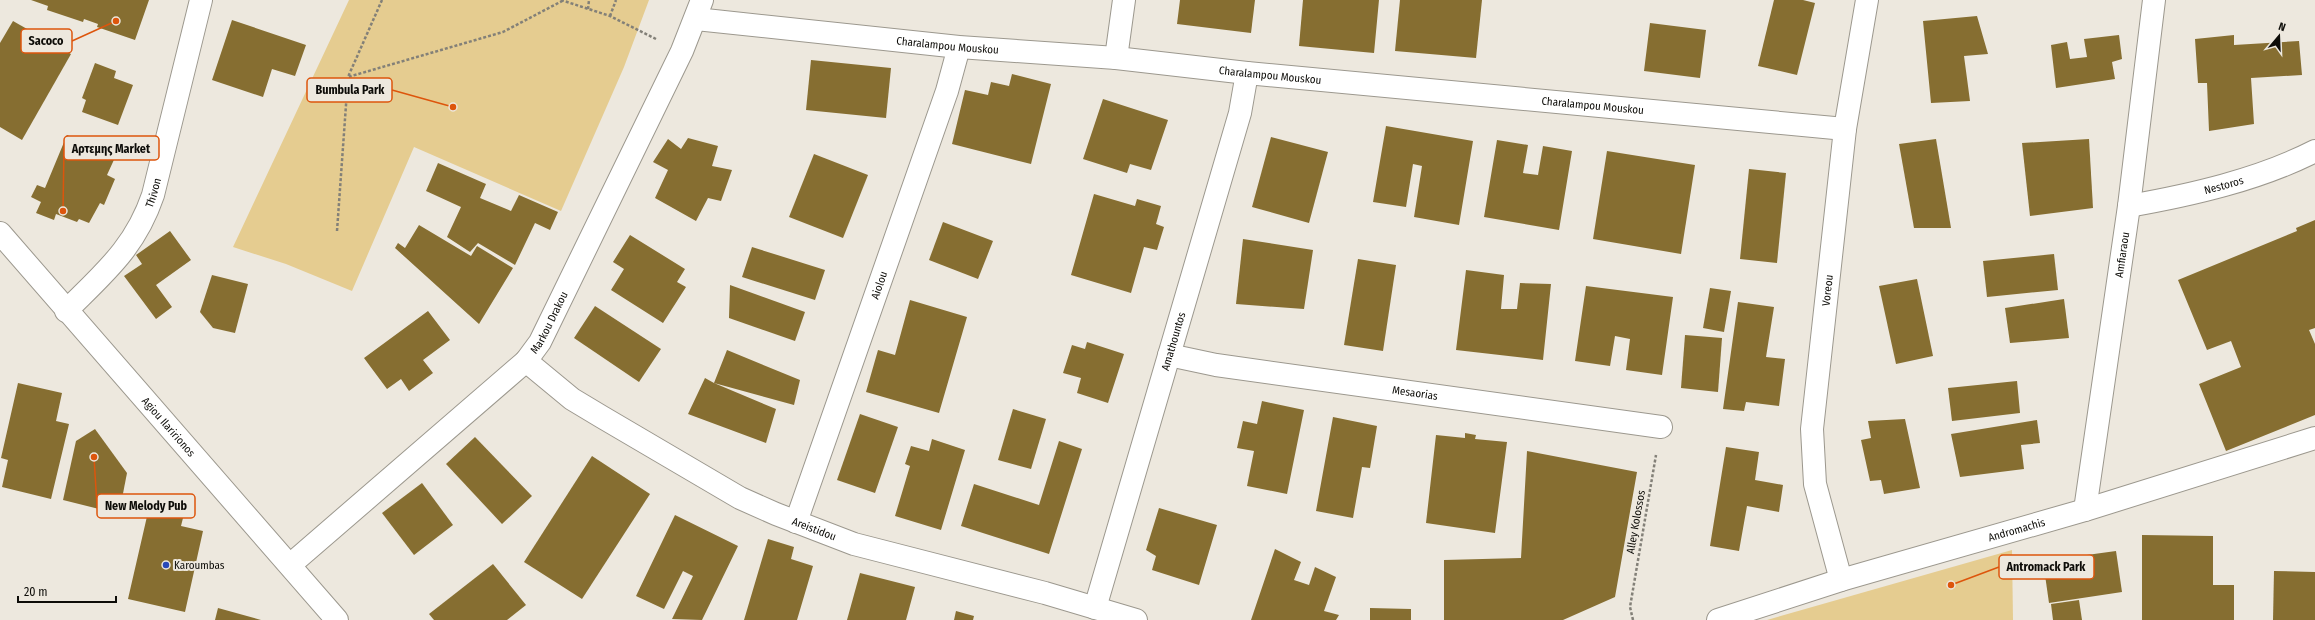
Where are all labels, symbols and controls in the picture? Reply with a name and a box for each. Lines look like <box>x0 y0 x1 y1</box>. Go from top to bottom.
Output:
north arrow <box>2259 16 2299 56</box>
text: N <box>2277 20 2287 34</box>
callout: Sacoco <box>21 29 72 53</box>
text: Sacoco <box>29 34 64 48</box>
street label: Charalampou Mouskou <box>896 34 999 56</box>
street label: Charalampou Mouskou <box>1218 63 1322 86</box>
callout: Bumbula Park <box>307 78 392 102</box>
text: Bumbula Park <box>316 83 385 97</box>
street label: Charalampou Mouskou <box>1541 94 1645 117</box>
callout: Αρτεμης Market <box>64 136 159 160</box>
text: Αρτεμης Market <box>71 142 151 156</box>
street label: Nestoros <box>2203 173 2245 197</box>
street label: Thivon <box>142 177 163 210</box>
street label: Amfiaraou <box>2112 231 2132 278</box>
street label: Aiolou <box>868 269 890 301</box>
street label: Voreou <box>1819 274 1835 307</box>
street label: Markou Drakou <box>527 289 570 356</box>
street label: Amathountos <box>1158 310 1188 372</box>
street label: Mesaorias <box>1391 383 1439 402</box>
street label: Agiou Ilaririonos <box>139 394 198 459</box>
street label: Alley Kolossos <box>1624 489 1648 555</box>
callout: New Melody Pub <box>97 494 195 518</box>
text: New Melody Pub <box>105 499 188 513</box>
street label: Areistidou <box>790 514 838 543</box>
street label: Andromachis <box>1987 515 2047 544</box>
callout: Antromack Park <box>1999 555 2094 579</box>
place label: Karoumbas <box>174 559 225 572</box>
marker: Karoumbas <box>161 560 171 570</box>
text: Antromack Park <box>2006 560 2086 574</box>
scale bar <box>18 578 116 604</box>
text: 20 m <box>24 585 48 599</box>

